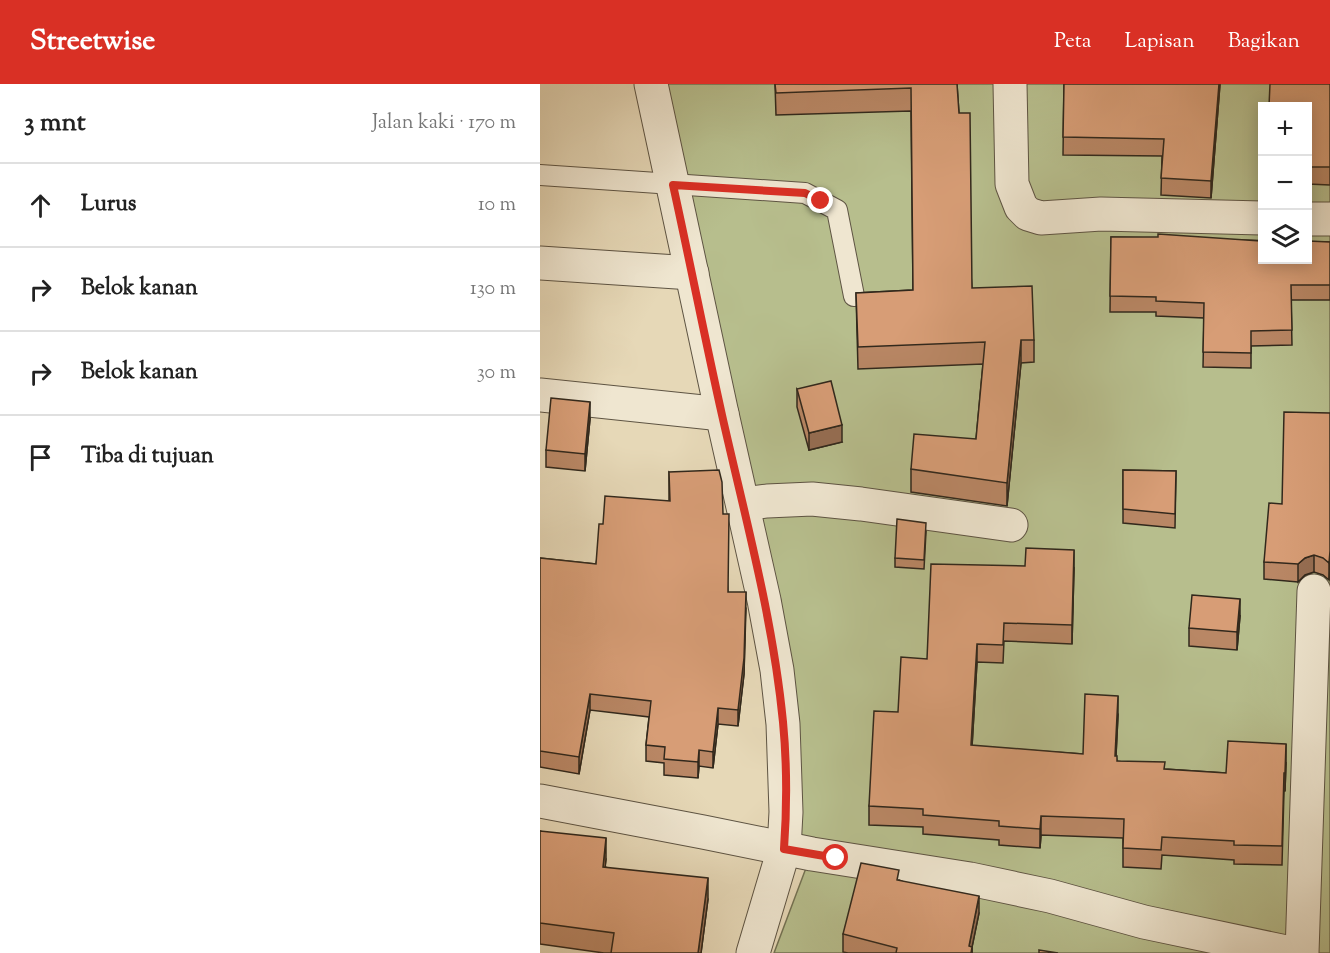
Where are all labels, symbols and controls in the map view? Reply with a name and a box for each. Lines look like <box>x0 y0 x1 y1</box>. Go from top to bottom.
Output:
text: Streetwise <box>30 22 155 62</box>
text: Peta <box>1054 27 1092 57</box>
text: Lapisan <box>1125 27 1195 57</box>
text: Bagikan <box>1228 27 1300 57</box>
map controls <box>1258 102 1312 264</box>
button: + <box>1258 102 1312 156</box>
text: 3 mnt <box>24 105 86 142</box>
text: Jalan kaki · 170 m <box>372 109 516 138</box>
button: − <box>1258 156 1312 210</box>
route end <box>807 187 833 213</box>
icon: ahead <box>24 189 57 222</box>
text: Lurus <box>81 189 137 221</box>
text: 10 m <box>478 191 516 220</box>
button: layers <box>1258 210 1312 264</box>
icon: right <box>24 273 57 306</box>
text: Belok kanan <box>81 273 198 305</box>
text: 130 m <box>470 275 516 304</box>
icon: right <box>24 357 57 390</box>
text: Belok kanan <box>81 357 198 389</box>
text: 30 m <box>477 359 516 388</box>
icon: arrive <box>24 441 57 474</box>
text: Tiba di tujuan <box>81 441 214 473</box>
route start <box>822 844 848 870</box>

